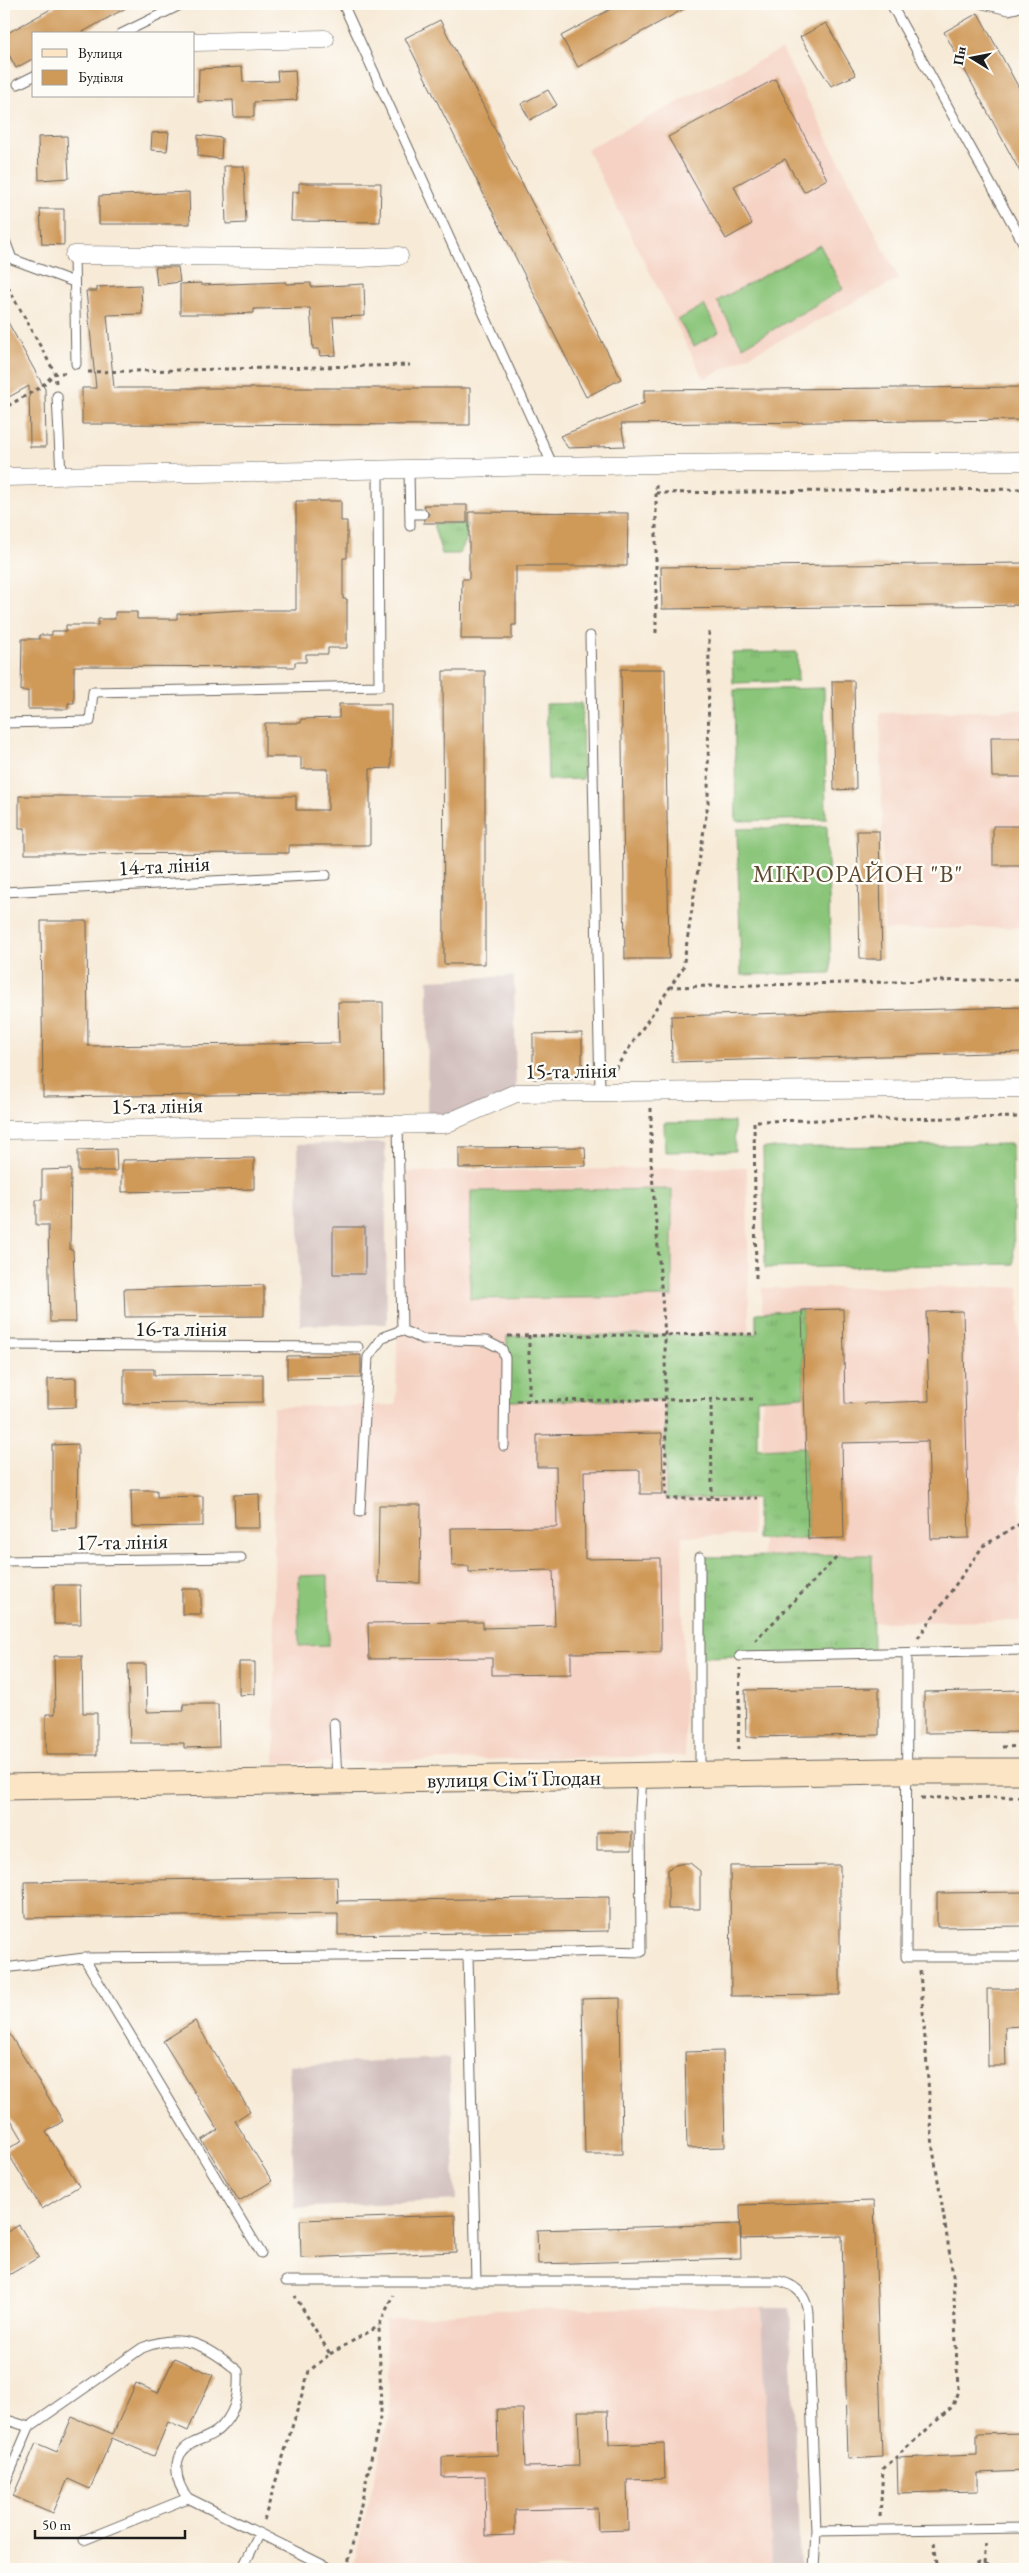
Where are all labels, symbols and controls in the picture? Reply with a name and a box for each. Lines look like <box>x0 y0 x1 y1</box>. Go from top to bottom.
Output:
legend <box>32 32 195 98</box>
north arrow <box>946 32 996 82</box>
text: Вулиця <box>78 43 123 62</box>
text: Пн <box>949 45 970 67</box>
text: Будівля <box>78 67 124 86</box>
street label: 14-та лінія <box>117 849 211 882</box>
district label: МІКРОРАЙОН "В" <box>753 858 963 889</box>
street label: 15-та лінія <box>525 1055 617 1086</box>
street label: 15-та лінія <box>111 1090 203 1121</box>
street label: 16-та лінія <box>135 1314 227 1343</box>
street label: 17-та лінія <box>76 1526 168 1557</box>
street label: вулиця Сім'ї Глодан <box>427 1762 601 1795</box>
scale bar <box>35 2508 185 2540</box>
text: 50 m <box>42 2515 71 2534</box>

